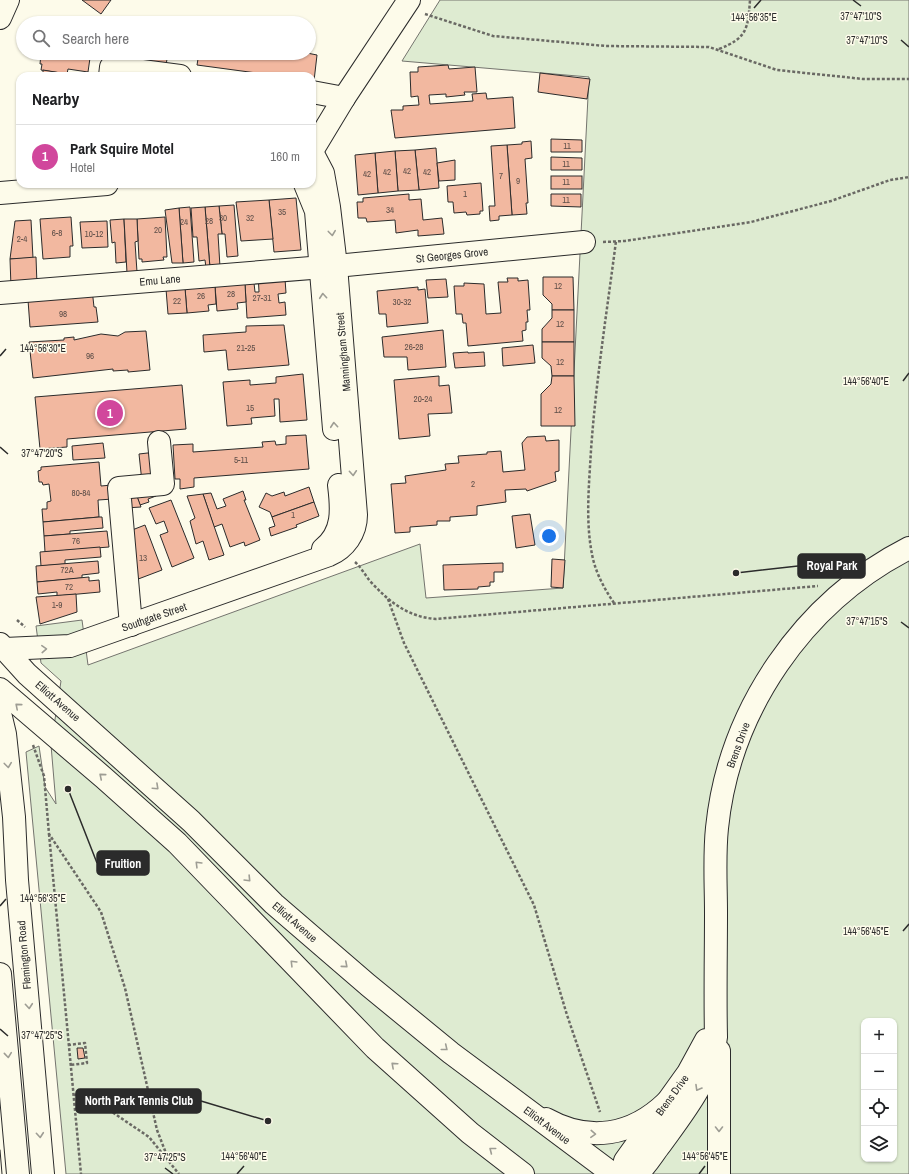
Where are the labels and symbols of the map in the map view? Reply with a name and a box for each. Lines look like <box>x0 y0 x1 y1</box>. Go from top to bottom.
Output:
text: 37°47'10"S <box>840 10 882 23</box>
text: 144°56'35"E <box>731 11 777 24</box>
text: 37°47'10"S <box>846 34 888 47</box>
house number: 11 <box>563 140 571 152</box>
house number: 11 <box>562 158 570 170</box>
house number: 42 <box>403 165 411 177</box>
house number: 42 <box>383 166 391 178</box>
house number: 42 <box>423 166 431 178</box>
house number: 42 <box>363 168 371 180</box>
house number: 7 <box>499 170 503 182</box>
house number: 9 <box>516 175 520 187</box>
house number: 11 <box>562 176 570 188</box>
house number: 1 <box>463 188 467 200</box>
house number: 11 <box>562 194 570 206</box>
house number: 34 <box>386 204 394 216</box>
house number: 35 <box>278 206 286 218</box>
house number: 30 <box>219 212 227 224</box>
house number: 32 <box>246 212 254 224</box>
house number: 28 <box>205 215 213 227</box>
house number: 24 <box>180 216 188 228</box>
house number: 20 <box>154 224 162 236</box>
house number: 6-8 <box>52 227 62 239</box>
house number: 10-12 <box>85 228 103 240</box>
one-way arrow <box>327 230 336 236</box>
house number: 2-4 <box>17 233 27 245</box>
street label: St Georges Grove <box>415 244 489 266</box>
street label: Emu Lane <box>139 271 181 289</box>
house number: 12 <box>554 280 562 292</box>
house number: 28 <box>227 288 235 300</box>
house number: 26 <box>197 290 205 302</box>
house number: 27-31 <box>253 292 271 304</box>
one-way arrow <box>319 293 328 299</box>
house number: 22 <box>173 295 181 307</box>
house number: 30-32 <box>393 296 411 308</box>
house number: 98 <box>59 308 67 320</box>
street label: Manningham Street <box>333 311 353 392</box>
house number: 12 <box>556 318 564 330</box>
house number: 26-28 <box>405 341 423 353</box>
text: 144°56'30"E <box>20 342 66 355</box>
house number: 21-25 <box>237 342 255 354</box>
house number: 96 <box>86 350 94 362</box>
house number: 12 <box>556 356 564 368</box>
text: 144°56'40"E <box>843 375 889 388</box>
house number: 20-24 <box>414 393 432 405</box>
pin: 1 <box>97 398 123 428</box>
house number: 15 <box>246 402 254 414</box>
house number: 12 <box>554 404 562 416</box>
one-way arrow <box>330 422 339 428</box>
text: 37°47'20"S <box>21 447 63 460</box>
house number: 5-11 <box>234 454 248 466</box>
one-way arrow <box>349 470 358 476</box>
house number: 2 <box>471 478 475 490</box>
house number: 80-84 <box>72 487 90 499</box>
house number: 1 <box>291 509 295 521</box>
your location <box>539 526 559 546</box>
house number: 76 <box>72 535 80 547</box>
house number: 13 <box>139 552 147 564</box>
callout: Royal Park <box>798 554 865 578</box>
text: Royal Park <box>807 558 858 574</box>
house number: 72A <box>60 564 74 576</box>
house number: 72 <box>65 581 73 593</box>
house number: 1-9 <box>52 599 62 611</box>
street label: Southgate Street <box>120 599 189 635</box>
text: 37°47'15"S <box>846 615 888 628</box>
one-way arrow <box>41 644 47 653</box>
street label: Elliott Avenue <box>33 678 83 724</box>
one-way arrow <box>16 703 23 710</box>
street label: Brens Drive <box>723 720 753 770</box>
one-way arrow <box>3 762 12 768</box>
one-way arrow <box>99 773 107 780</box>
one-way arrow <box>151 783 158 790</box>
callout: Fruition <box>97 851 149 875</box>
text: Fruition <box>105 856 141 872</box>
one-way arrow <box>195 861 202 869</box>
one-way arrow <box>243 874 251 882</box>
text: 144°56'35"E <box>20 892 66 905</box>
street label: Elliott Avenue <box>270 899 320 945</box>
street label: Flemington Road <box>14 920 34 990</box>
text: 144°56'45"E <box>843 925 889 938</box>
one-way arrow <box>290 960 298 967</box>
one-way arrow <box>340 961 348 968</box>
one-way arrow <box>24 1003 33 1009</box>
text: 37°47'25"S <box>21 1029 63 1042</box>
one-way arrow <box>441 1044 448 1051</box>
one-way arrow <box>3 1052 12 1058</box>
one-way arrow <box>391 1062 399 1070</box>
street label: Brens Drive <box>652 1072 692 1118</box>
one-way arrow <box>696 1084 703 1091</box>
callout: North Park Tennis Club <box>76 1089 201 1113</box>
text: North Park Tennis Club <box>85 1093 193 1109</box>
street label: Elliott Avenue <box>521 1103 573 1147</box>
one-way arrow <box>715 1126 723 1132</box>
one-way arrow <box>590 1129 596 1138</box>
one-way arrow <box>35 1132 44 1138</box>
one-way arrow <box>490 1148 497 1155</box>
text: 144°56'40"E <box>221 1150 267 1163</box>
text: 144°56'45"E <box>682 1150 728 1163</box>
text: 37°47'25"S <box>144 1151 186 1164</box>

